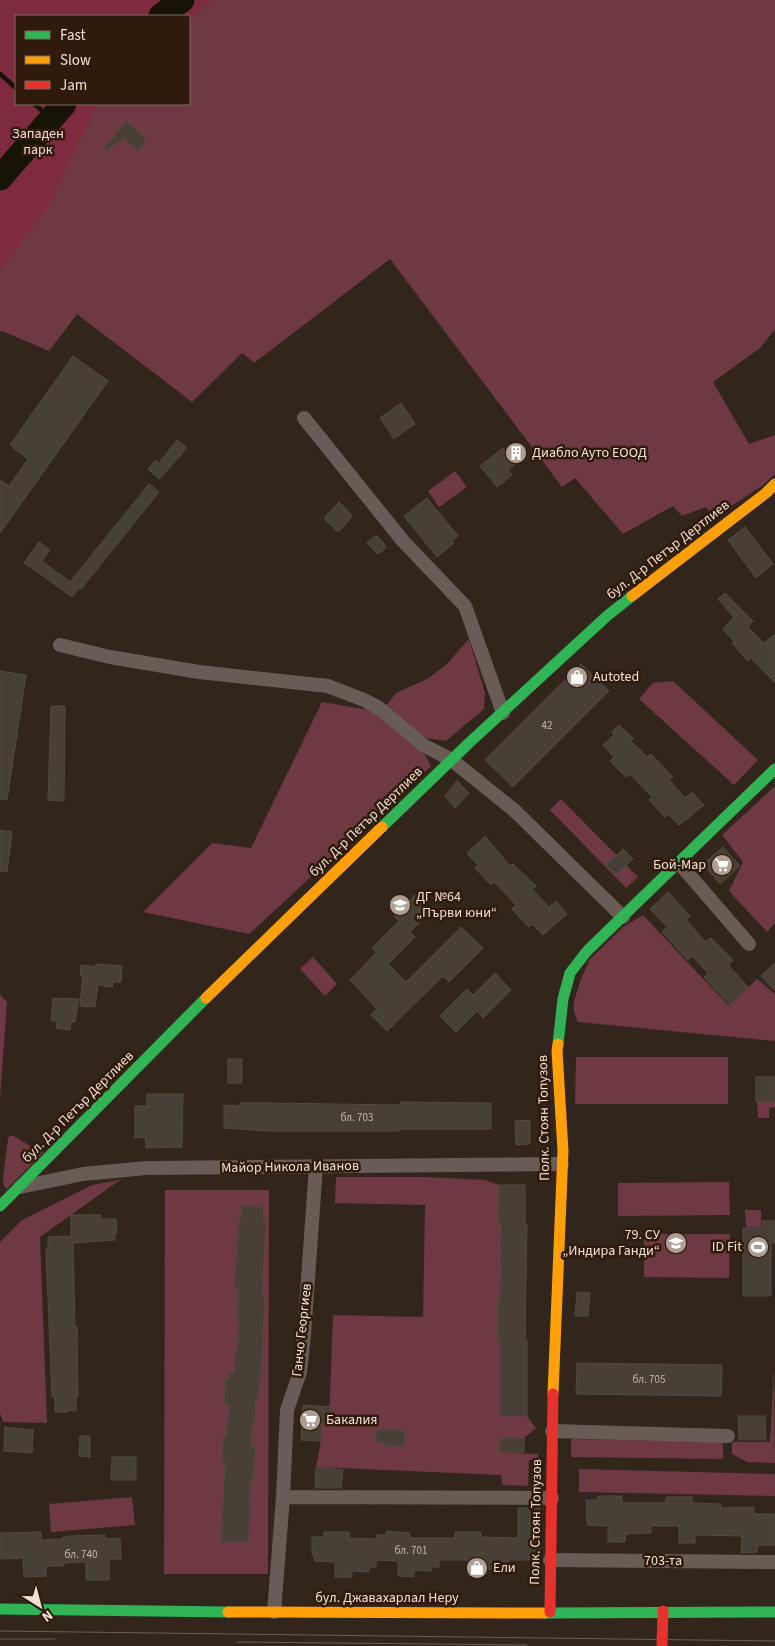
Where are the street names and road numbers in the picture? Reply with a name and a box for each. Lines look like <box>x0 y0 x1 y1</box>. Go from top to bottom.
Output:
street label: бул. Д-р Петър Дертлиев <box>602 496 734 604</box>
street label: бул. Д-р Петър Дертлиев <box>305 762 427 882</box>
street label: бул. Д-р Петър Дертлиев <box>18 1047 138 1167</box>
street label: Полк. Стоян Топузов <box>533 1055 555 1181</box>
street label: Майор Никола Иванов <box>221 1156 359 1178</box>
street label: Ганчо Георгиев <box>287 1282 317 1378</box>
street label: Полк. Стоян Топузов <box>525 1459 547 1585</box>
street label: 703-та <box>644 1551 682 1571</box>
street label: бул. Джавахарлал Неру <box>315 1588 459 1608</box>

